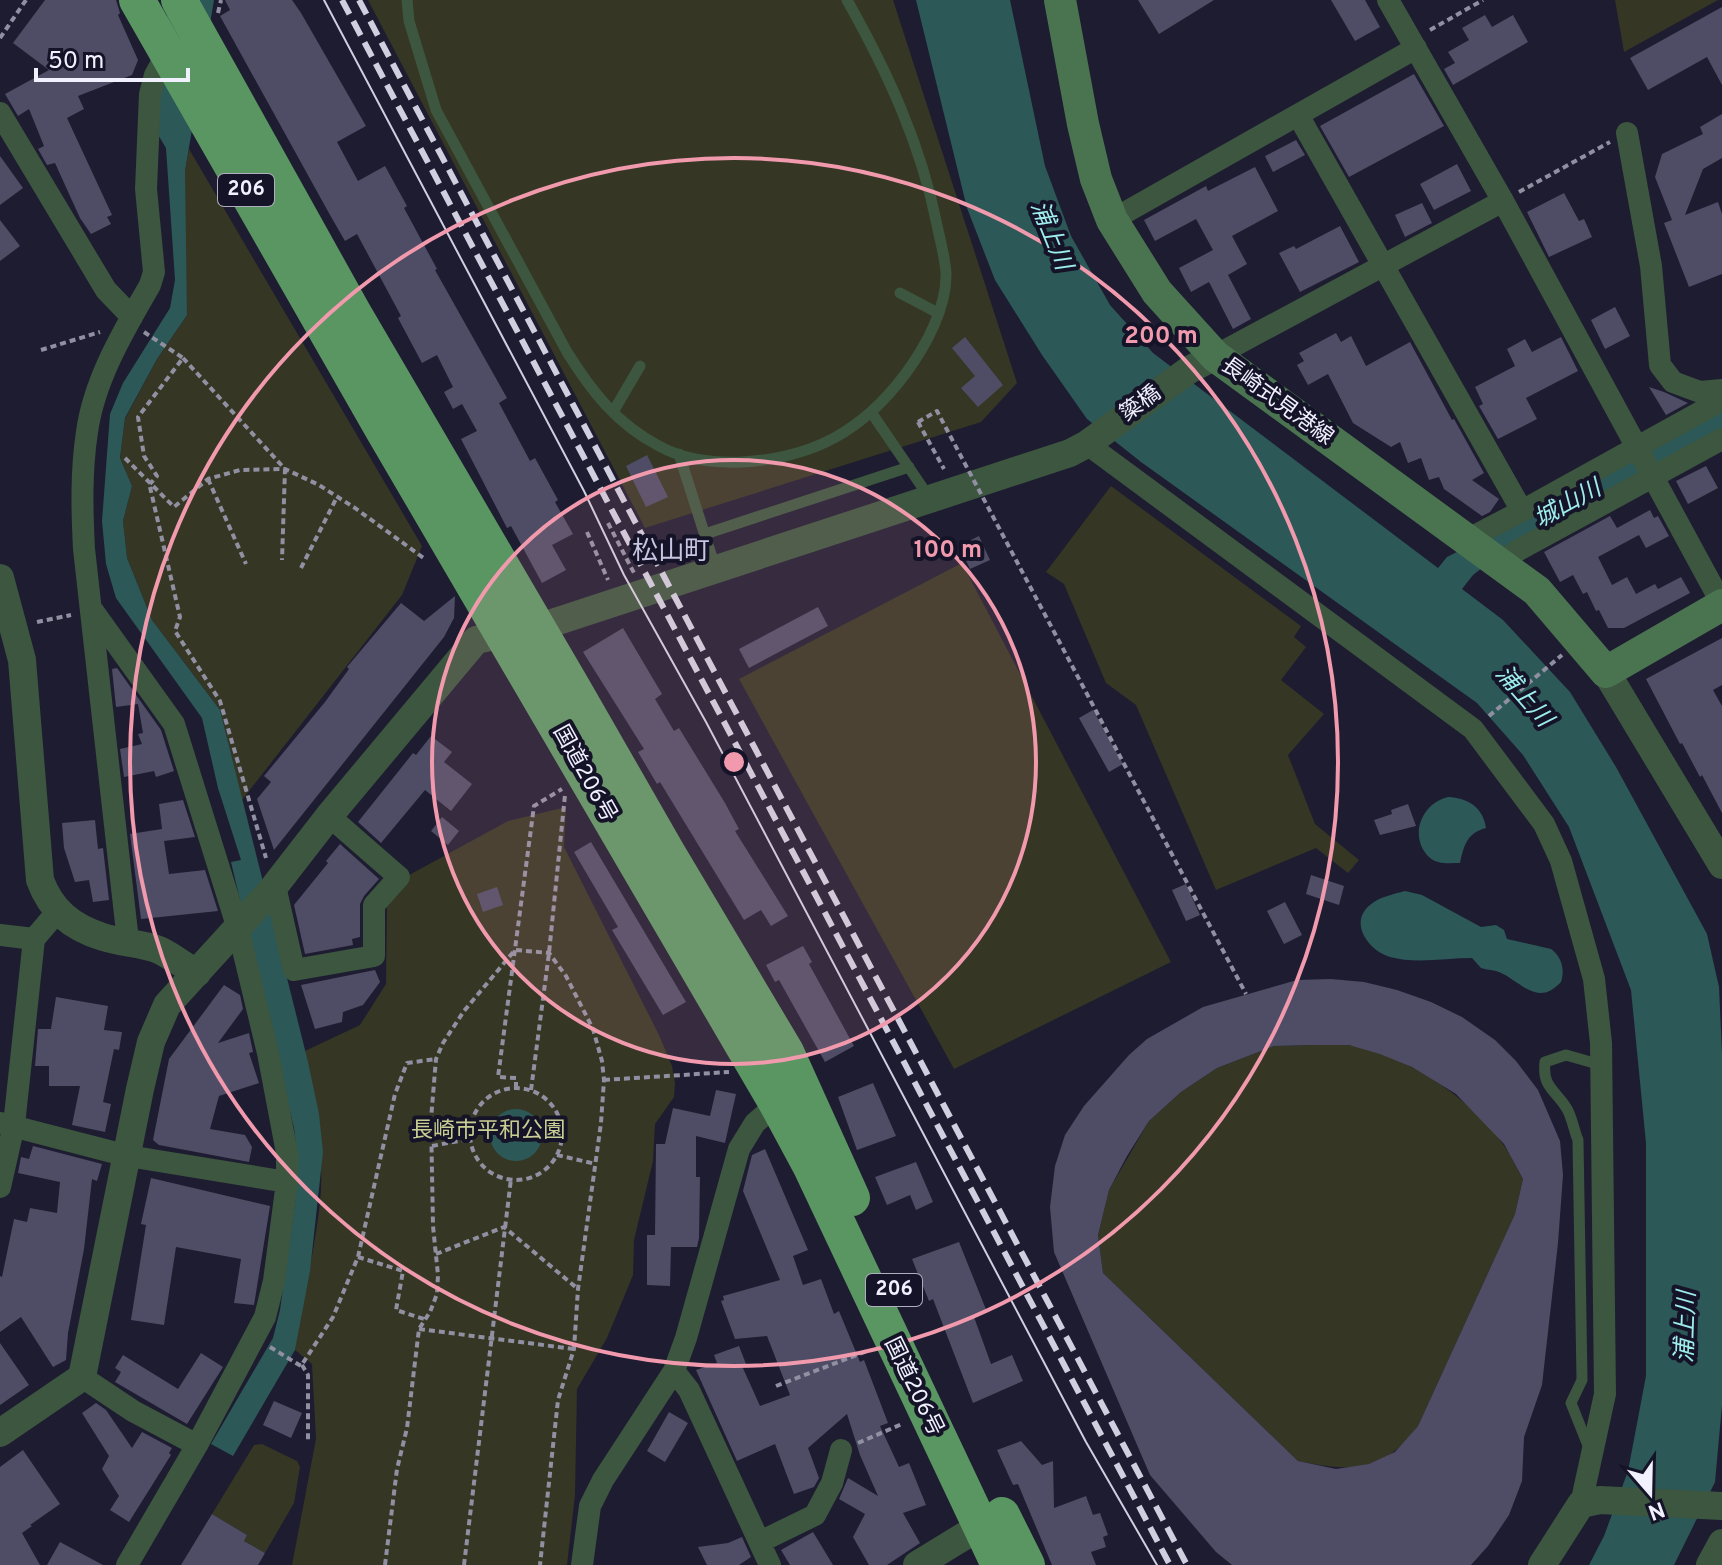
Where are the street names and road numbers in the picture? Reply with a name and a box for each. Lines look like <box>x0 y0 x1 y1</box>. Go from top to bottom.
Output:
road number: 206 <box>218 174 274 206</box>
street label: 長崎式見港線 <box>1216 352 1338 452</box>
street label: 簗橋 <box>1115 380 1167 428</box>
street label: 国道206号 <box>546 721 622 827</box>
road number: 206 <box>866 1274 922 1306</box>
street label: 国道206号 <box>877 1333 949 1441</box>

